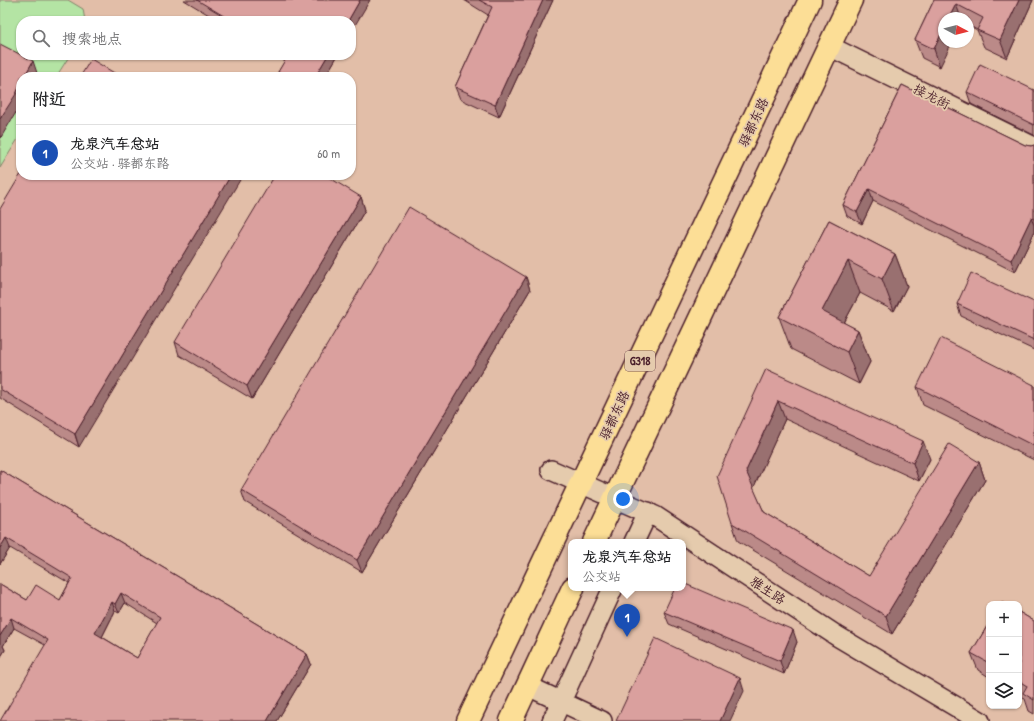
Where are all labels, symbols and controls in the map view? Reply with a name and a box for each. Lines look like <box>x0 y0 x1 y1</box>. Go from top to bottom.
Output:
north arrow <box>938 12 974 48</box>
search box <box>16 16 356 60</box>
icon: search <box>30 27 52 49</box>
text: 搜索地点 <box>62 28 122 49</box>
street label: 接龙街 <box>911 79 953 113</box>
text: 附近 <box>32 87 66 110</box>
street label: 驿都东路 <box>734 95 772 149</box>
text: 龙泉汽车总站 <box>70 133 160 154</box>
text: 1 <box>43 144 47 162</box>
text: 60 m <box>317 144 340 162</box>
text: 公交站 · 驿都东路 <box>70 154 170 172</box>
road number: G318 <box>625 351 655 371</box>
street label: 驿都东路 <box>595 388 633 442</box>
your location <box>613 489 633 509</box>
popup <box>568 539 686 591</box>
text: 龙泉汽车总站 <box>582 546 672 567</box>
text: 公交站 <box>582 567 621 585</box>
street label: 雅生路 <box>747 572 789 608</box>
map controls <box>986 601 1022 709</box>
button: + <box>986 601 1022 637</box>
pin: 1 <box>614 604 640 637</box>
button: − <box>986 637 1022 673</box>
button: layers <box>986 673 1022 709</box>

